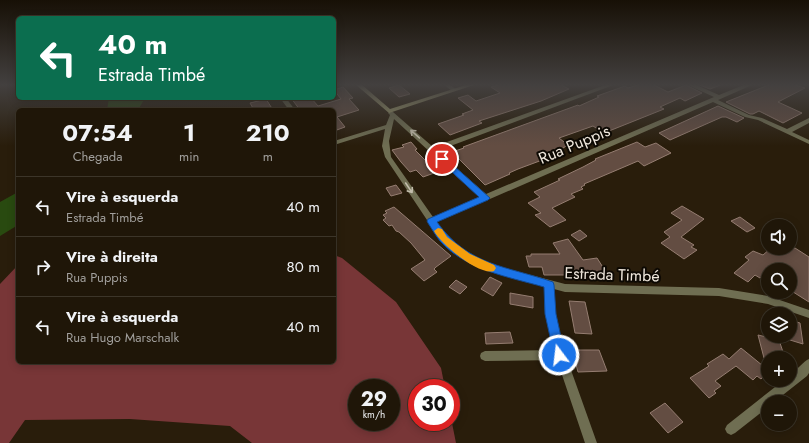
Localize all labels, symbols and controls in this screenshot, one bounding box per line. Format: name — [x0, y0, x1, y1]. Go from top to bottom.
text: 40 m — [98, 24, 167, 65]
icon: left — [32, 32, 84, 84]
text: Estrada Timbé — [98, 62, 205, 88]
text: 07:54 — [62, 115, 133, 150]
text: 1 — [183, 115, 195, 150]
text: 210 — [246, 115, 290, 150]
street label: Rua Puppis — [535, 119, 613, 170]
one-way arrow — [409, 130, 420, 139]
pin — [425, 142, 459, 176]
text: Chegada — [73, 147, 122, 166]
text: min — [179, 147, 199, 166]
text: m — [263, 147, 273, 166]
icon: arrive — [431, 148, 453, 170]
one-way arrow — [405, 182, 413, 193]
text: Vire à esquerda — [66, 186, 178, 208]
icon: left — [32, 196, 54, 218]
text: 40 m — [286, 196, 320, 218]
text: Estrada Timbé — [66, 208, 143, 227]
map controls — [761, 219, 797, 431]
button: sound — [761, 219, 797, 255]
text: Vire à direita — [66, 246, 158, 268]
icon: right — [32, 256, 54, 278]
text: 80 m — [287, 256, 320, 278]
street label: Estrada Timbé — [564, 261, 660, 288]
button: search — [761, 263, 797, 299]
text: Rua Puppis — [66, 268, 127, 287]
text: Vire à esquerda — [66, 306, 178, 328]
button: layers — [761, 307, 797, 343]
icon: left — [32, 316, 54, 338]
text: 40 m — [286, 316, 320, 338]
text: Rua Hugo Marschalk — [66, 328, 179, 347]
position arrow — [538, 334, 580, 376]
button: + — [761, 351, 797, 387]
speed limit sign: 30 — [408, 379, 460, 431]
text: 29 — [361, 385, 387, 414]
button: − — [761, 395, 797, 431]
text: km/h — [363, 407, 385, 422]

